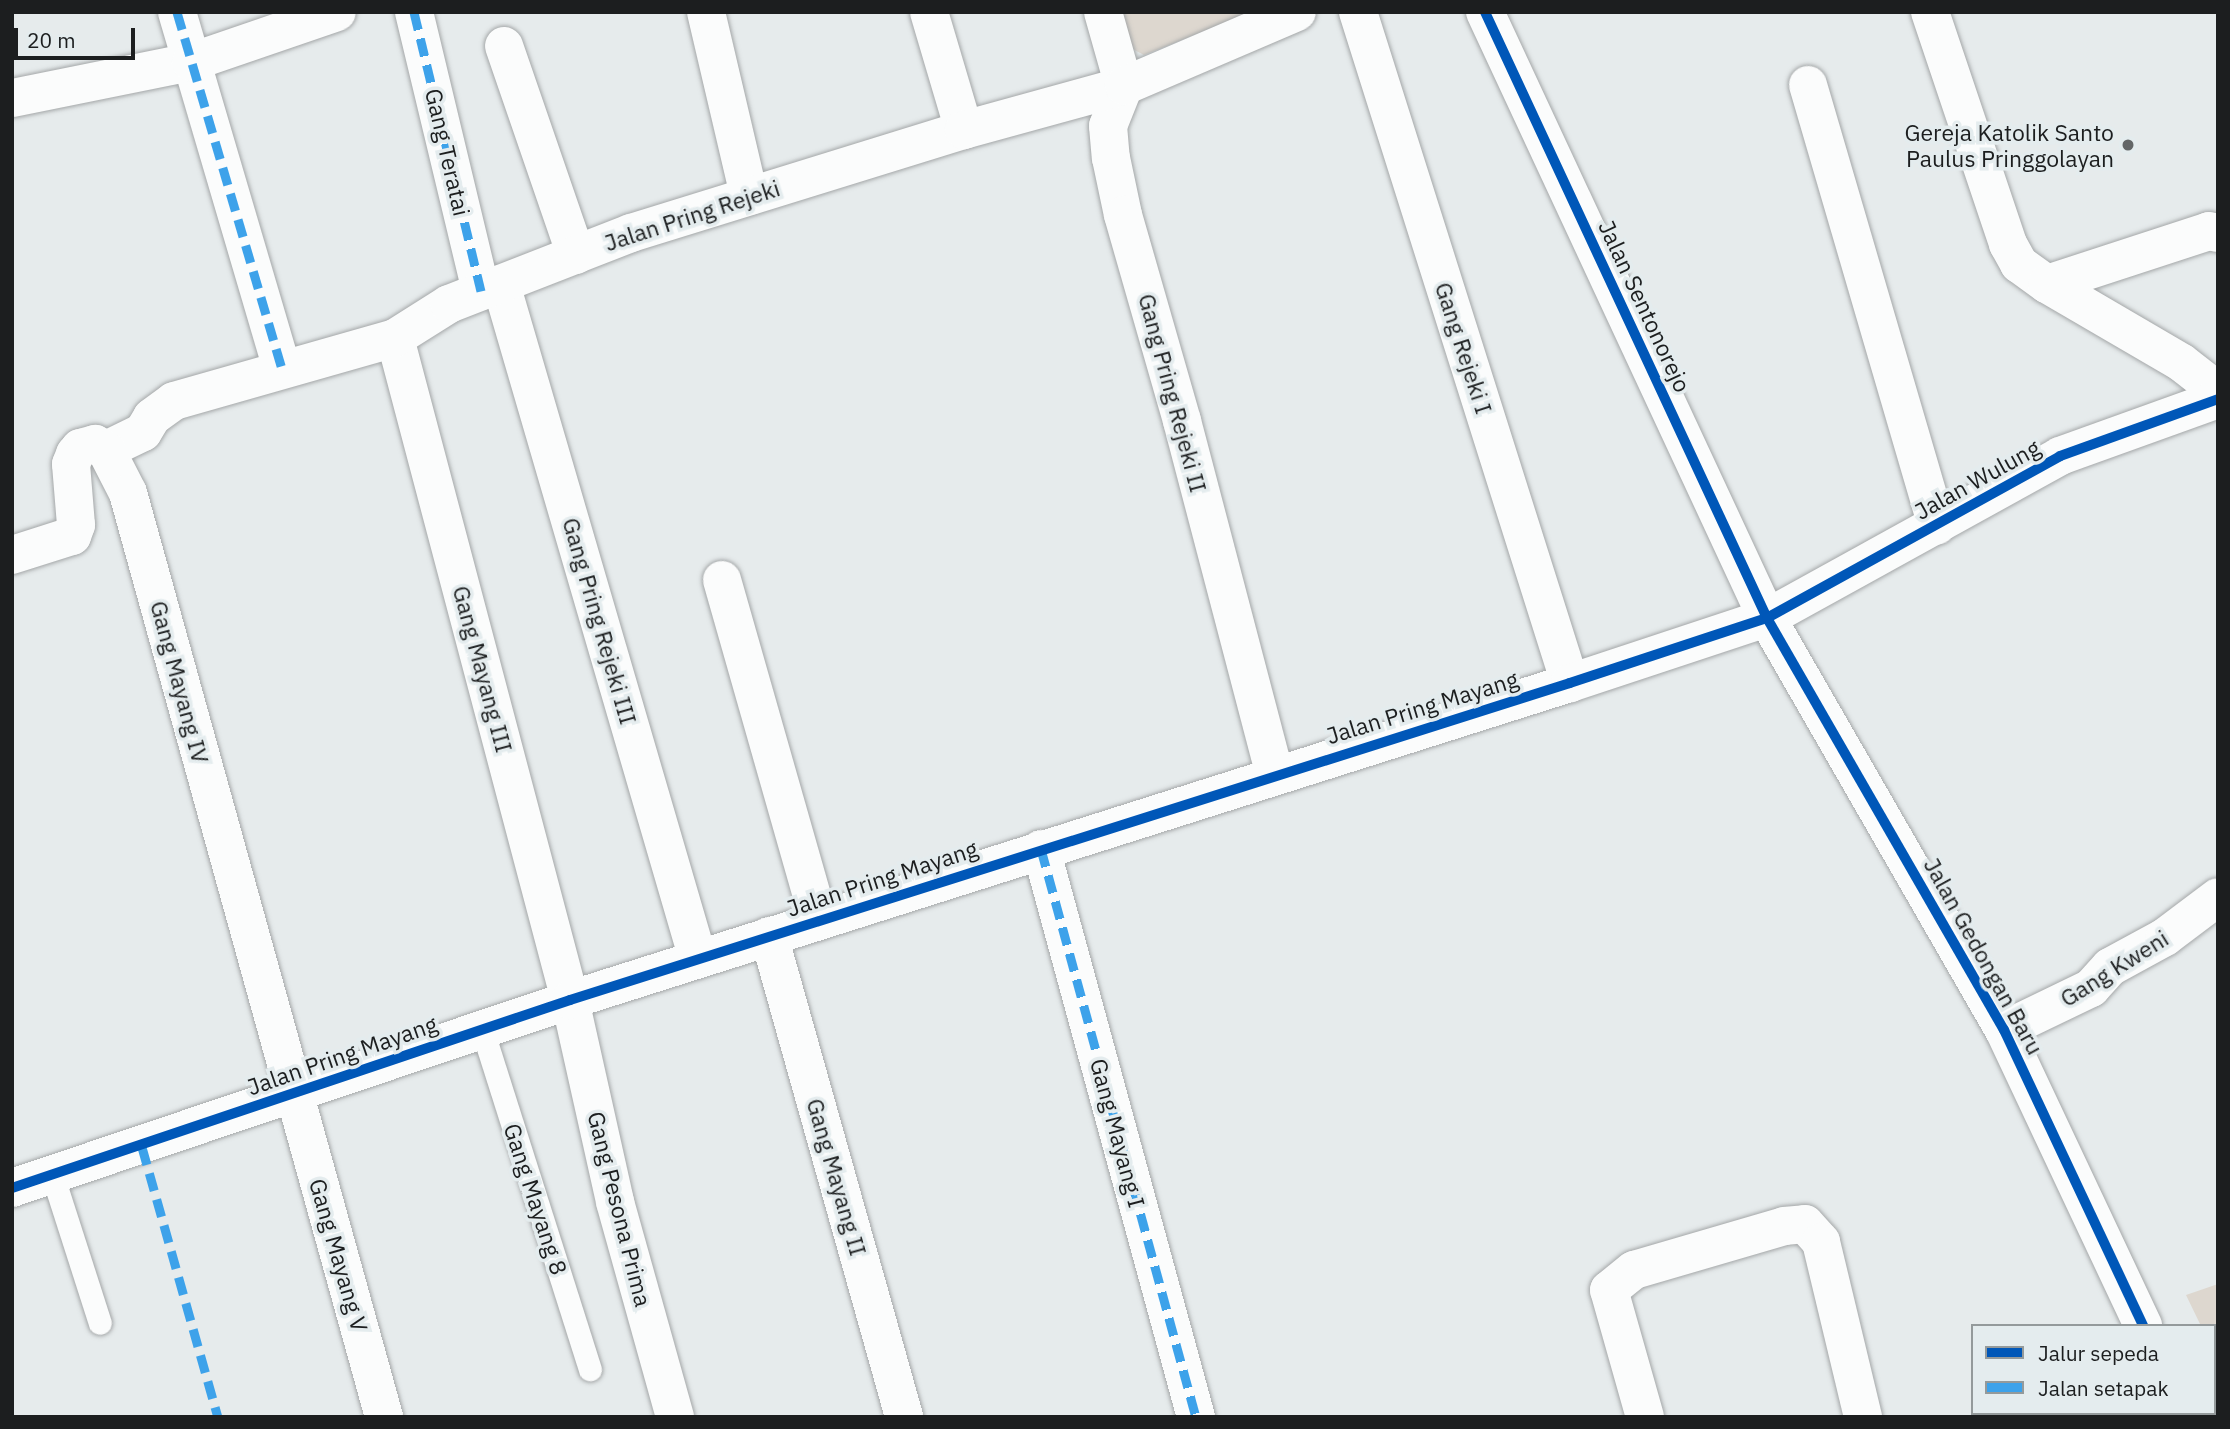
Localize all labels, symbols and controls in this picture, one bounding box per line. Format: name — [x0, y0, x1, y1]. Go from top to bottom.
scale bar — [18, 14, 138, 58]
text: 20 m — [27, 26, 76, 54]
street label: Gang Teratai — [420, 86, 476, 218]
place label: Gereja Katolik Santo Paulus Pringgolayan — [1904, 118, 2114, 172]
marker: Gereja Katolik Santo Paulus Pringgolayan — [2120, 137, 2136, 153]
street label: Jalan Pring Rejeki — [601, 174, 783, 256]
street label: Jalan Sentonorejo — [1593, 216, 1697, 396]
street label: Gang Rejeki I — [1430, 279, 1498, 417]
street label: Gang Pring Rejeki II — [1133, 291, 1213, 495]
street label: Jalan Wulung — [1910, 433, 2044, 525]
street label: Gang Pring Rejeki III — [557, 514, 643, 728]
street label: Gang Mayang III — [447, 583, 519, 755]
street label: Gang Mayang IV — [145, 598, 215, 766]
street label: Jalan Pring Mayang — [1323, 665, 1521, 749]
street label: Jalan Pring Mayang — [783, 834, 981, 922]
street label: Jalan Gedongan Baru — [1918, 853, 2050, 1059]
street label: Gang Kweni — [2055, 924, 2173, 1012]
street label: Jalan Pring Mayang — [243, 1010, 441, 1100]
street label: Gang Mayang I — [1085, 1056, 1151, 1210]
street label: Gang Mayang II — [801, 1095, 873, 1259]
street label: Gang Pesona Prima — [582, 1109, 658, 1309]
street label: Gang Mayang 8 — [499, 1120, 573, 1278]
street label: Gang Mayang V — [304, 1175, 374, 1335]
legend — [1971, 1324, 2216, 1415]
text: Jalur sepeda — [2038, 1339, 2159, 1367]
text: Jalan setapak — [2038, 1374, 2169, 1402]

